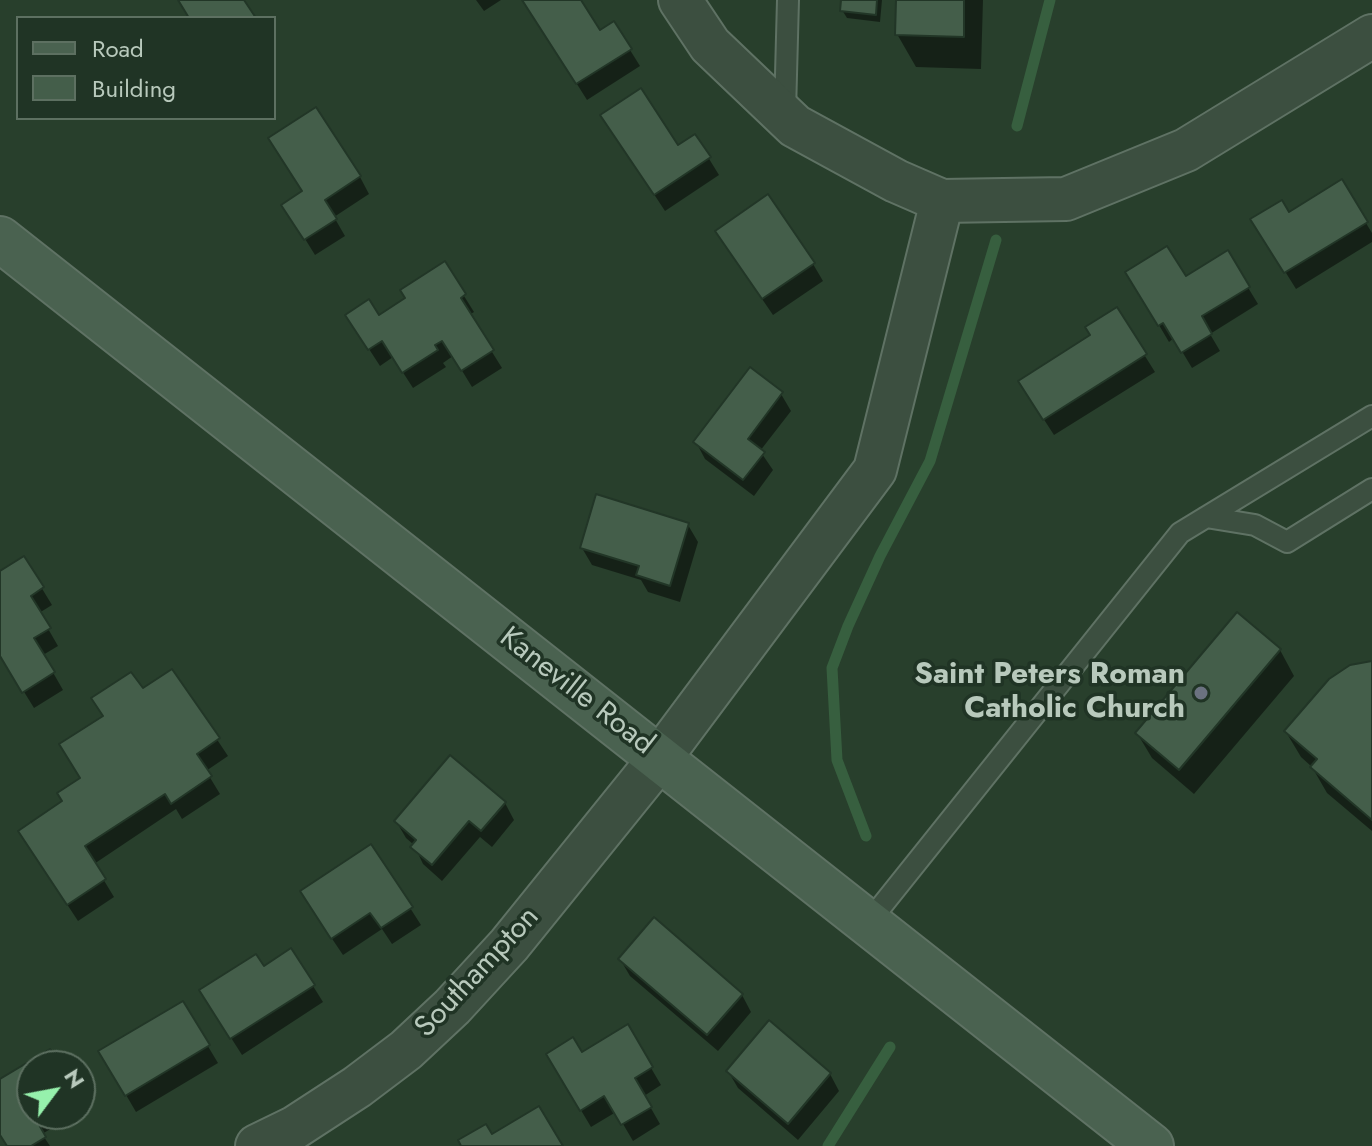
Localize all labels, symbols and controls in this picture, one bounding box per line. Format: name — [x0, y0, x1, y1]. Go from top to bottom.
legend — [16, 16, 276, 120]
text: Road — [92, 31, 144, 66]
text: Building — [92, 71, 176, 106]
street label: Kaneville Road — [492, 621, 660, 763]
place label: Saint Peters Roman Catholic Church — [914, 658, 1185, 728]
marker: Saint Peters Roman Catholic Church — [1192, 684, 1210, 702]
street label: Southampton — [408, 900, 548, 1046]
north arrow — [16, 1050, 96, 1130]
text: N — [56, 1062, 93, 1094]

